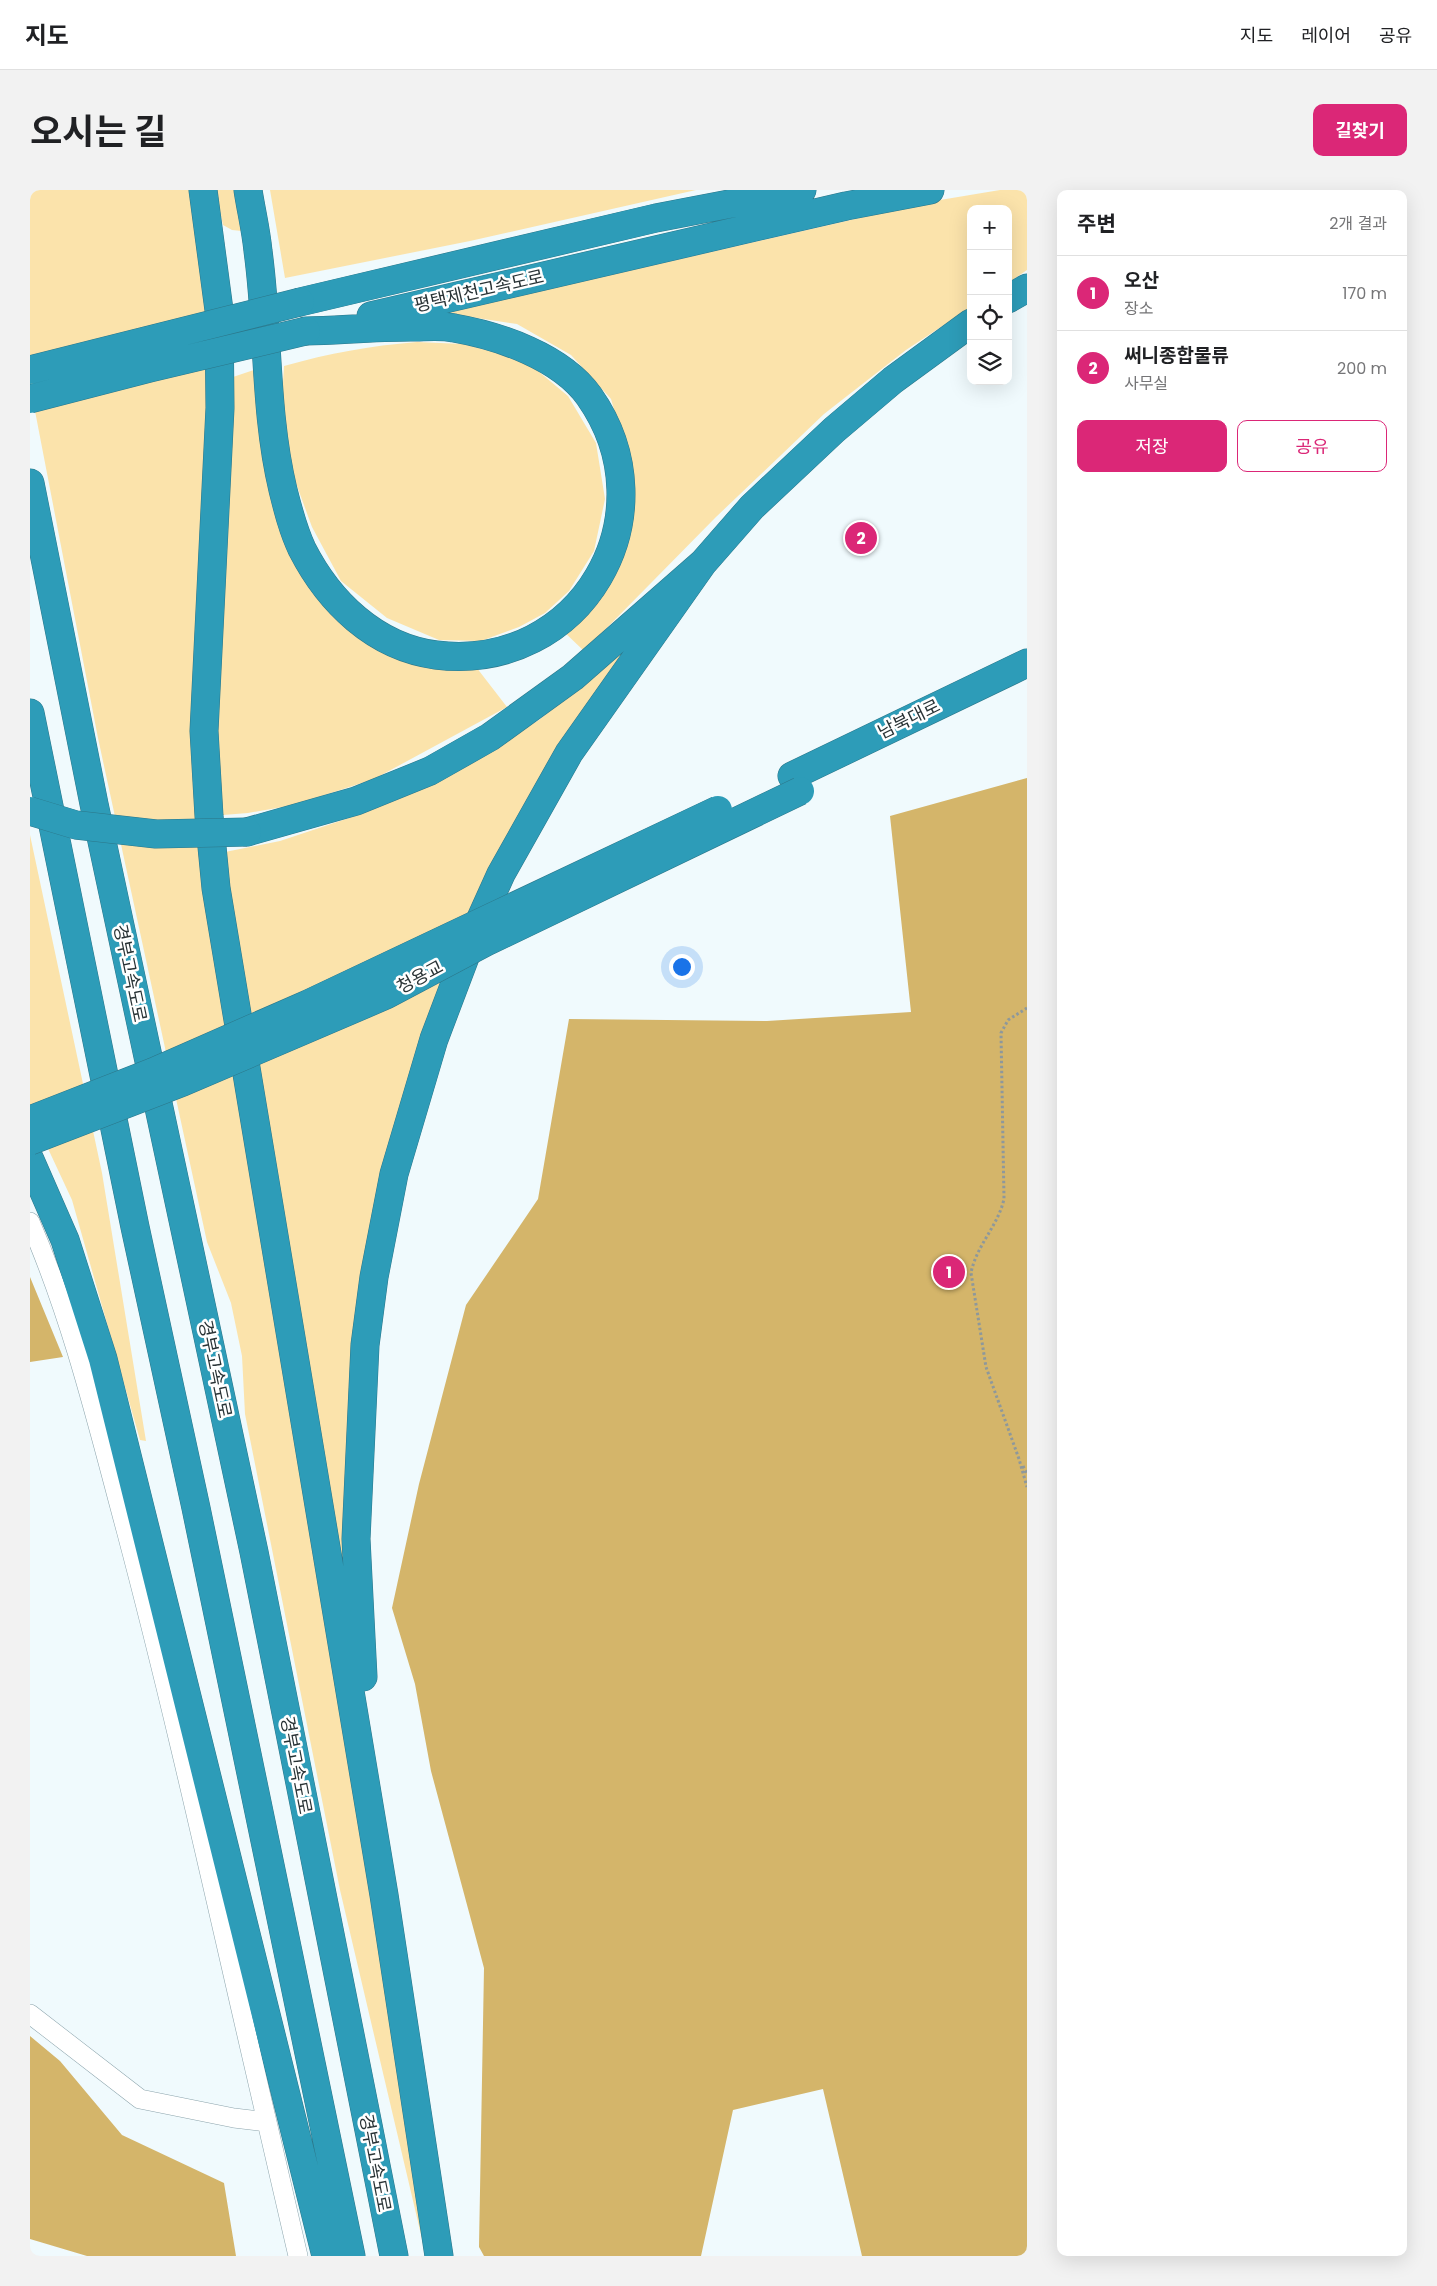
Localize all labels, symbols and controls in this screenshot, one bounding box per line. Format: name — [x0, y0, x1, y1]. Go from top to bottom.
text: 지도 — [25, 19, 69, 52]
text: 지도 — [1240, 23, 1273, 48]
text: 레이어 — [1301, 23, 1351, 48]
text: 공유 — [1379, 23, 1412, 48]
button: 길찾기 — [1313, 104, 1407, 156]
text: 오시는 길 — [30, 107, 166, 156]
map controls — [967, 205, 1012, 385]
button: + — [967, 205, 1012, 250]
text: 주변 — [1077, 209, 1116, 238]
text: 2개 결과 — [1329, 212, 1387, 235]
button: − — [967, 250, 1012, 295]
street label: 평택제천고속도로 — [412, 263, 546, 318]
text: 오산 — [1124, 267, 1159, 294]
text: 1 — [1090, 282, 1096, 305]
text: 170 m — [1342, 282, 1387, 305]
button: locate — [967, 295, 1012, 340]
text: 장소 — [1124, 297, 1153, 320]
button: layers — [967, 340, 1012, 385]
text: 써니종합물류 — [1124, 342, 1229, 369]
text: 2 — [1088, 357, 1098, 380]
text: 200 m — [1337, 357, 1387, 380]
text: 사무실 — [1124, 372, 1168, 395]
button: 저장 — [1077, 420, 1227, 472]
button: 공유 — [1237, 420, 1387, 472]
pin: 2 — [845, 519, 877, 557]
street label: 남북대로 — [874, 693, 944, 744]
street label: 경부고속도로 — [108, 922, 153, 1024]
street label: 청용교 — [392, 954, 448, 999]
your location — [669, 954, 695, 980]
pin: 1 — [933, 1253, 965, 1291]
street label: 경부고속도로 — [193, 1318, 238, 1420]
street label: 경부고속도로 — [275, 1714, 318, 1816]
street label: 경부고속도로 — [354, 2112, 397, 2214]

